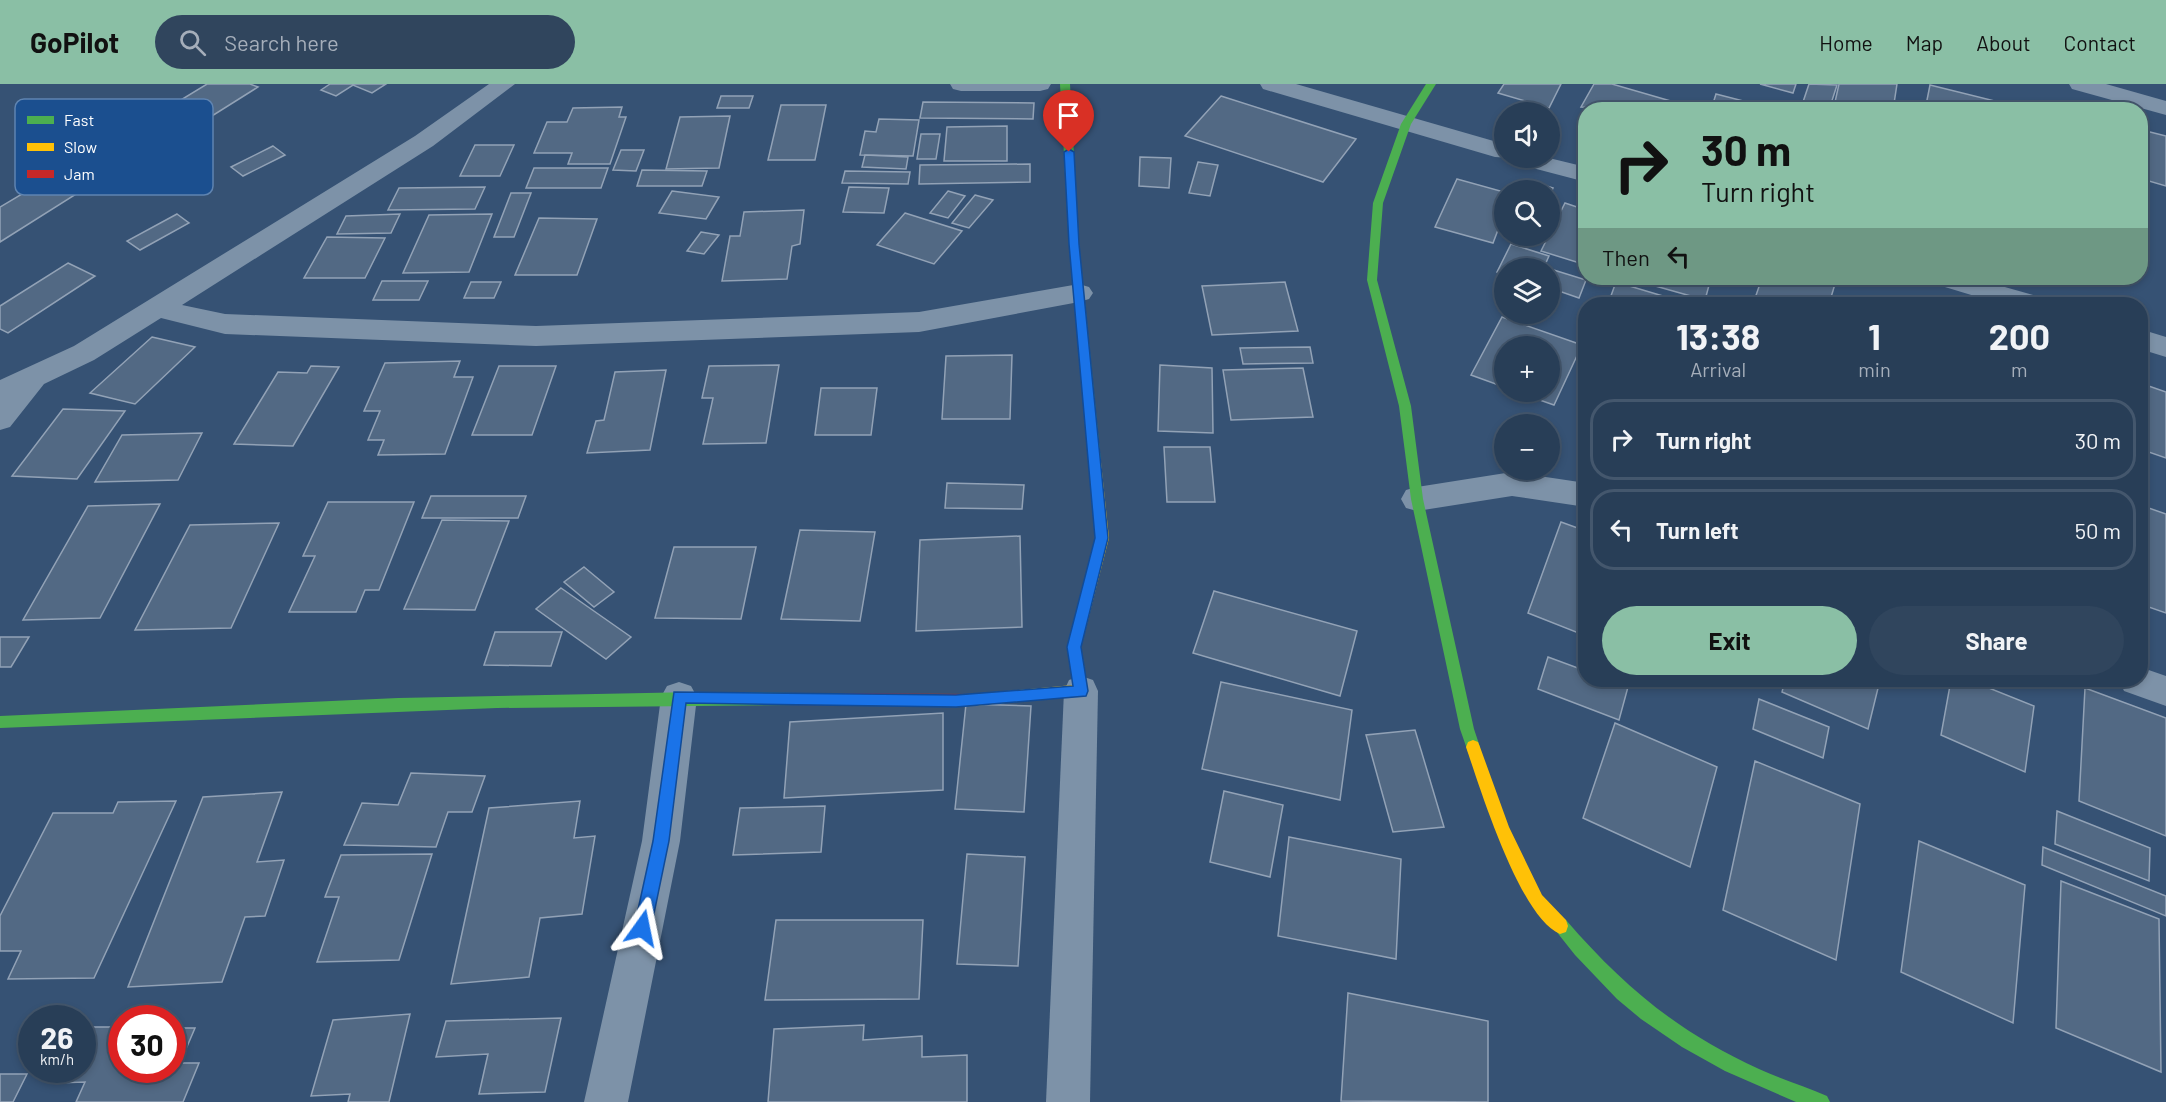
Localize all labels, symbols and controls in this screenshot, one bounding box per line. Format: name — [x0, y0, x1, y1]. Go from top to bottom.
search box — [155, 15, 575, 69]
text: GoPilot — [30, 25, 119, 59]
icon: search — [176, 26, 209, 59]
text: Search here — [224, 29, 339, 55]
text: Home — [1819, 30, 1873, 55]
text: Map — [1906, 30, 1943, 55]
text: About — [1976, 30, 2031, 55]
text: Contact — [2064, 30, 2136, 55]
pin — [1043, 90, 1094, 152]
legend — [15, 99, 213, 195]
icon: arrive — [1052, 99, 1085, 132]
map controls — [1494, 102, 1560, 480]
button: sound — [1494, 102, 1560, 168]
text: Fast — [64, 110, 94, 129]
text: 30 m — [1701, 124, 1791, 174]
icon: right — [1602, 126, 1680, 204]
text: Slow — [64, 137, 97, 156]
text: Jam — [64, 164, 95, 183]
text: Turn right — [1701, 175, 1815, 207]
button: search — [1494, 180, 1560, 246]
icon: left — [1662, 240, 1695, 273]
text: Then — [1602, 244, 1650, 270]
button: layers — [1494, 258, 1560, 324]
text: 13:38 — [1676, 314, 1760, 357]
text: 1 — [1868, 314, 1881, 357]
text: 200 — [1989, 314, 2050, 357]
button: + — [1494, 336, 1560, 402]
text: Arrival — [1690, 357, 1746, 381]
text: min — [1858, 357, 1891, 381]
text: m — [2011, 357, 2028, 381]
button: − — [1494, 414, 1560, 480]
icon: right — [1605, 423, 1638, 456]
text: Turn right — [1656, 427, 1751, 453]
text: 30 m — [2075, 427, 2121, 453]
icon: left — [1605, 513, 1638, 546]
text: Turn left — [1656, 517, 1739, 543]
text: 50 m — [2075, 517, 2121, 543]
button: Exit — [1602, 606, 1857, 675]
button: Share — [1869, 606, 2124, 675]
position arrow — [610, 896, 674, 960]
speed limit sign: 30 — [108, 1005, 186, 1083]
text: 26 — [41, 1019, 73, 1055]
text: km/h — [40, 1050, 74, 1068]

